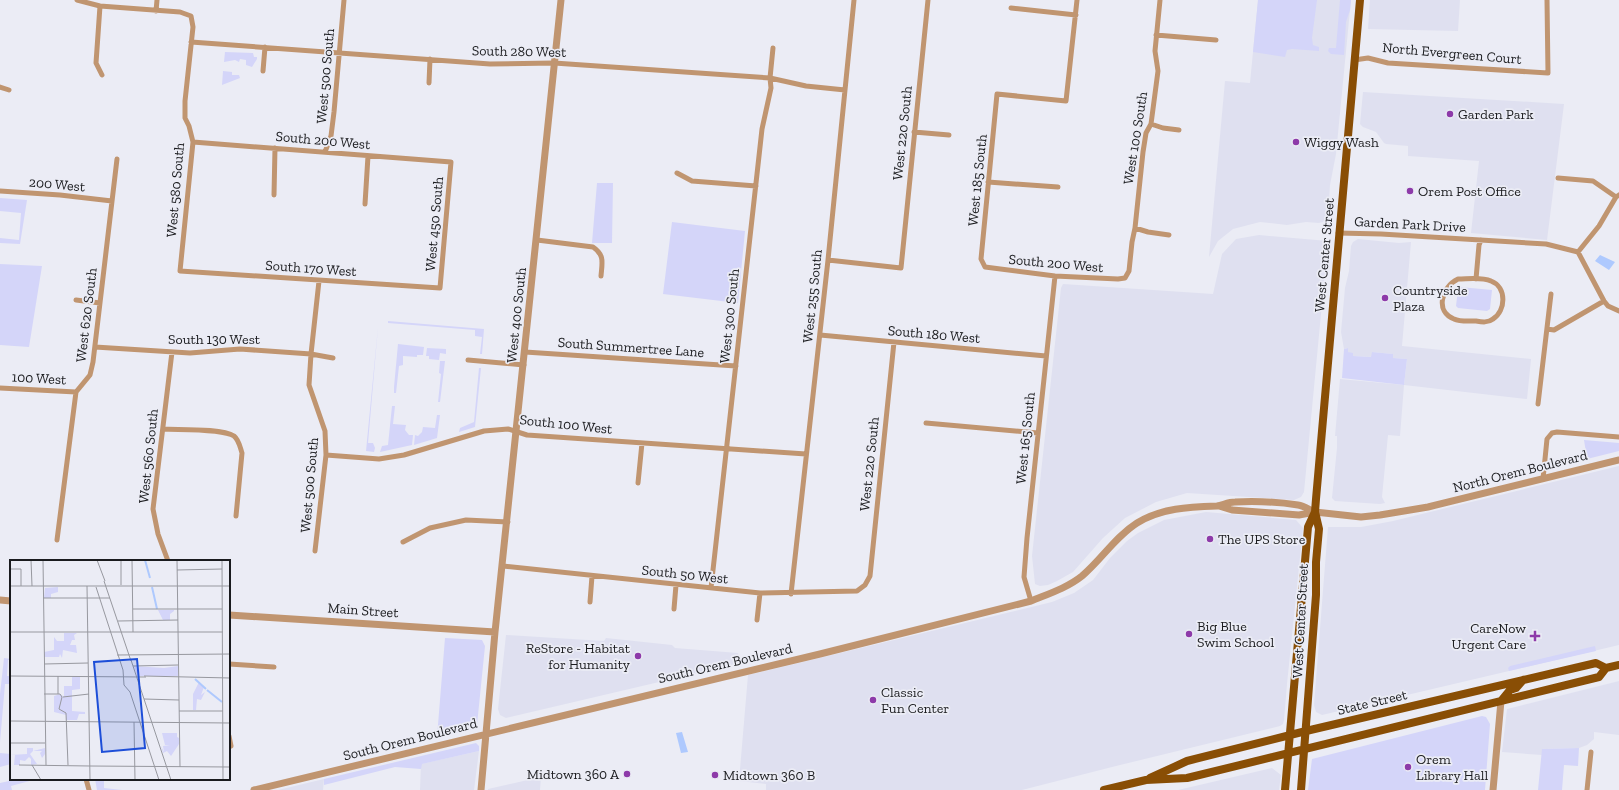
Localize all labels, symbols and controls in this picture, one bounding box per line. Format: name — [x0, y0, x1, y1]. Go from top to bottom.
street label: West 500 South — [313, 28, 338, 124]
street label: North Evergreen Court — [1382, 39, 1523, 68]
street label: South 280 West — [472, 42, 567, 61]
street label: West 220 South — [889, 85, 916, 181]
street label: West 100 South — [1120, 90, 1151, 186]
place label: Garden Park — [1458, 106, 1534, 123]
marker: Garden Park — [1445, 109, 1455, 119]
street label: South 200 West — [275, 128, 372, 153]
street label: West 185 South — [964, 133, 991, 227]
place label: Wiggy Wash — [1304, 134, 1379, 151]
marker: Wiggy Wash — [1291, 137, 1301, 147]
street label: West 580 South — [163, 142, 188, 238]
street label: 200 West — [28, 174, 87, 195]
street label: West 450 South — [422, 176, 447, 272]
place label: Orem Post Office — [1418, 183, 1521, 200]
marker: Orem Post Office — [1405, 186, 1415, 196]
street label: West Center Street — [1311, 196, 1338, 313]
street label: Garden Park Drive — [1354, 213, 1467, 236]
street label: West 255 South — [799, 248, 826, 344]
street label: South 200 West — [1008, 251, 1105, 276]
street label: South 170 West — [265, 257, 358, 280]
street label: West 400 South — [503, 266, 530, 364]
street label: West 620 South — [72, 267, 101, 363]
street label: West 300 South — [716, 268, 743, 364]
place label: Countryside Plaza — [1393, 282, 1468, 315]
marker: Countryside Plaza — [1380, 293, 1390, 303]
street label: South 180 West — [887, 322, 982, 347]
street label: South 130 West — [168, 331, 261, 348]
street label: South Summertree Lane — [557, 334, 705, 361]
street label: 100 West — [11, 369, 67, 388]
street label: West 165 South — [1012, 391, 1039, 485]
street label: West 560 South — [135, 408, 162, 504]
street label: South 100 West — [519, 411, 614, 438]
street label: West 220 South — [856, 416, 883, 512]
street label: West 500 South — [297, 437, 322, 533]
street label: North Orem Boulevard — [1451, 446, 1589, 496]
place label: The UPS Store — [1218, 531, 1306, 548]
marker: The UPS Store — [1205, 534, 1215, 544]
inset map — [10, 560, 230, 780]
street label: South 50 West — [641, 562, 730, 588]
street label: West Center Street — [1289, 563, 1312, 679]
street label: Main Street — [327, 600, 400, 622]
place label: Big Blue Swim School — [1197, 618, 1274, 651]
place label: CareNow Urgent Care — [1451, 620, 1526, 653]
marker: Big Blue Swim School — [1184, 629, 1194, 639]
marker: CareNow Urgent Care — [1529, 630, 1541, 642]
place label: ReStore - Habitat for Humanity — [526, 640, 631, 673]
street label: South Orem Boulevard — [656, 640, 794, 687]
marker: ReStore - Habitat for Humanity — [633, 651, 643, 661]
place label: Classic Fun Center — [881, 684, 949, 717]
street label: State Street — [1335, 686, 1410, 719]
marker: Classic Fun Center — [868, 695, 878, 705]
street label: South Orem Boulevard — [341, 715, 479, 764]
place label: Orem Library Hall — [1416, 751, 1488, 784]
marker: Orem Library Hall — [1403, 762, 1413, 772]
place label: Midtown 360 A — [527, 766, 620, 783]
place label: Midtown 360 B — [723, 767, 815, 784]
marker: Midtown 360 A — [622, 769, 632, 779]
marker: Midtown 360 B — [710, 770, 720, 780]

